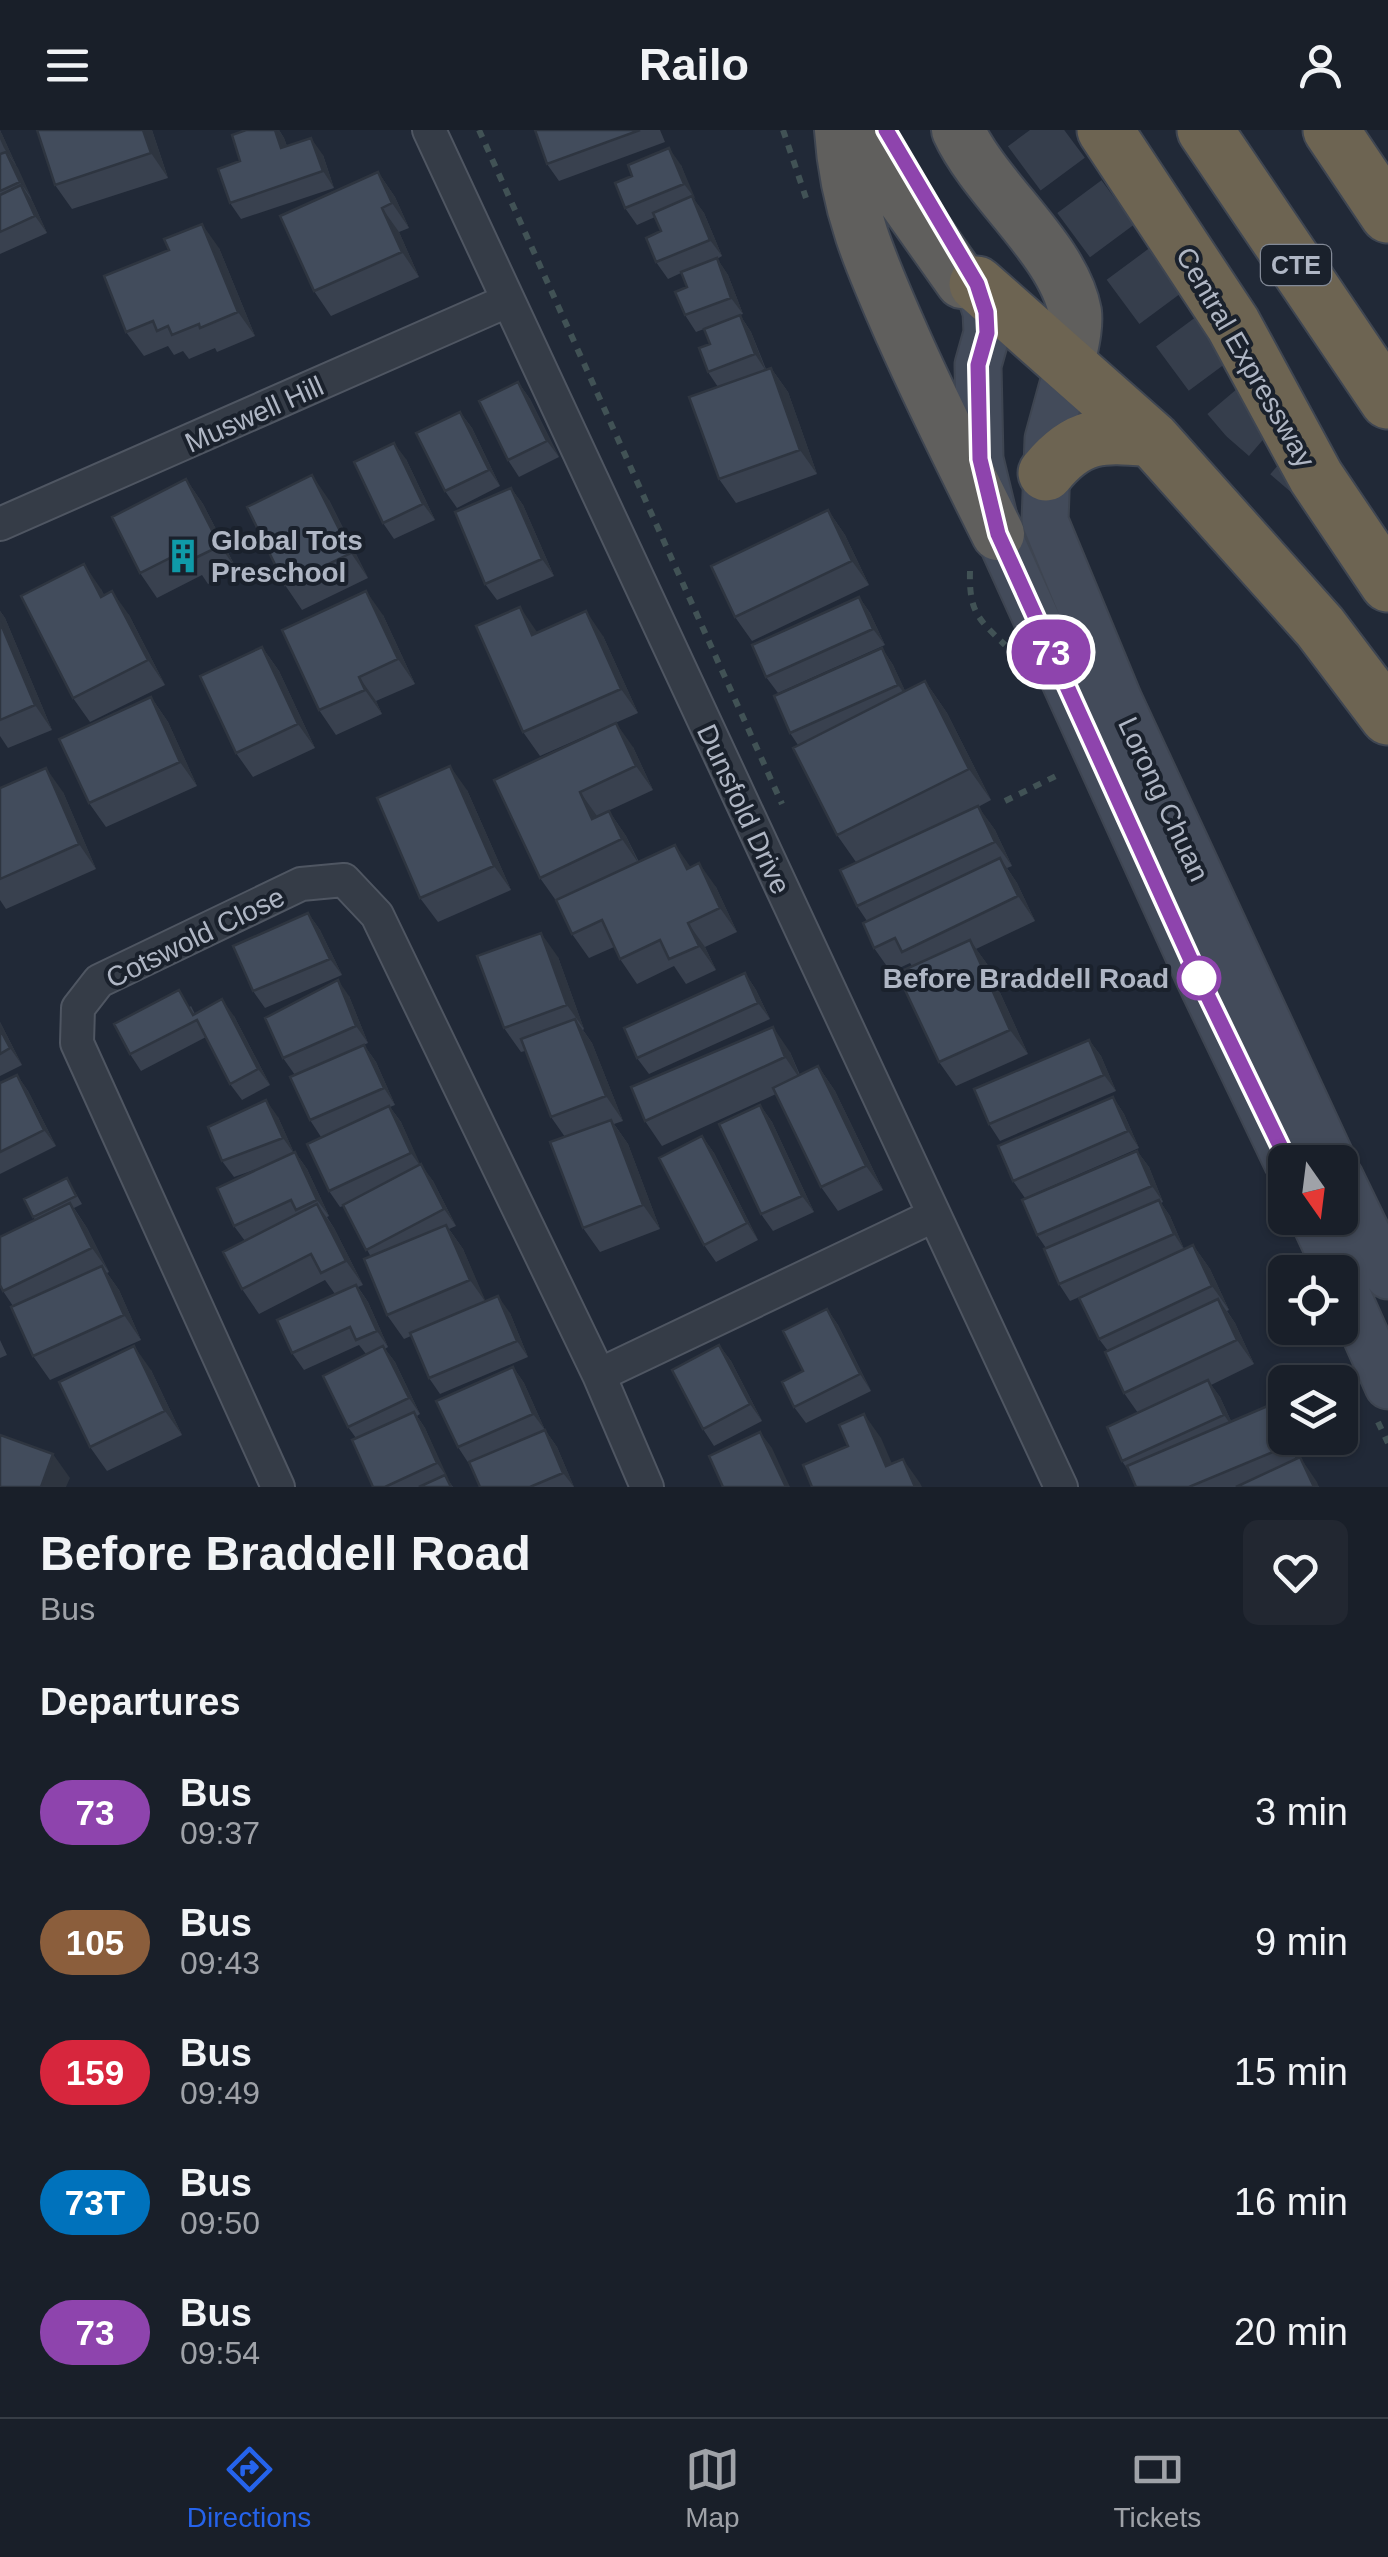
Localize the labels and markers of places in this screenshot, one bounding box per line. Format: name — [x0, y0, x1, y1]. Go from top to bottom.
place label: Global Tots Preschool — [211, 525, 363, 588]
building icon: Global Tots Preschool — [164, 537, 202, 575]
marker: Before Braddell Road — [1178, 957, 1220, 999]
place label: Before Braddell Road — [883, 963, 1169, 994]

